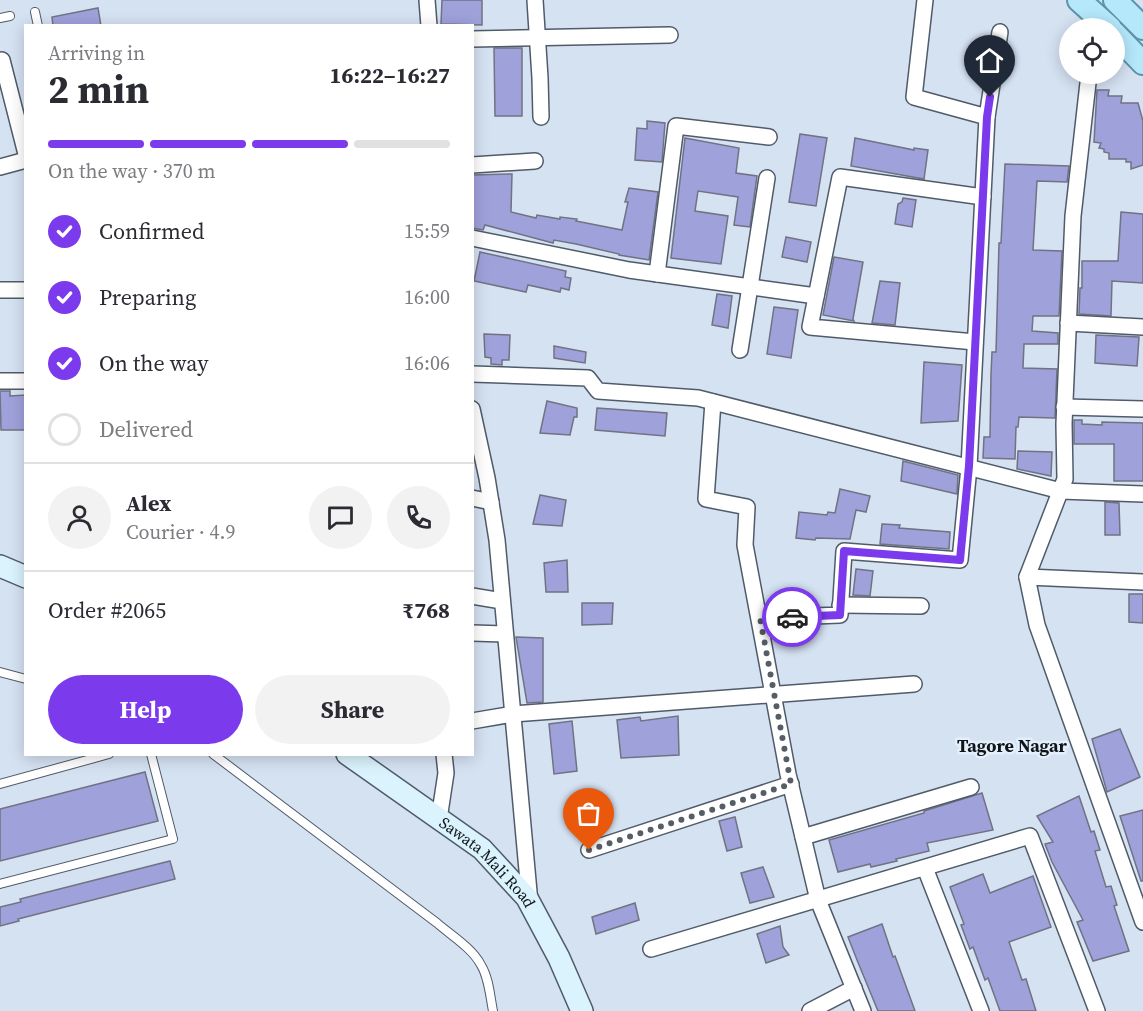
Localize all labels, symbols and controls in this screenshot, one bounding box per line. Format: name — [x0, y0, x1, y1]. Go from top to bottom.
map controls — [1059, 18, 1125, 84]
button: locate — [1059, 18, 1125, 84]
pin — [964, 35, 1015, 97]
text: Arriving in — [48, 39, 145, 67]
icon: home — [973, 44, 1006, 77]
text: 16:22–16:27 — [330, 60, 450, 90]
text: 2 min — [48, 63, 149, 116]
text: On the way · 370 m — [48, 157, 215, 185]
icon: check — [48, 215, 81, 248]
text: Confirmed — [99, 216, 204, 246]
text: 15:59 — [404, 217, 450, 245]
icon: check — [48, 281, 81, 314]
text: Preparing — [99, 282, 196, 312]
text: 16:00 — [404, 283, 450, 311]
icon: check — [48, 347, 81, 380]
text: On the way — [99, 348, 208, 378]
text: 16:06 — [404, 349, 450, 377]
text: Delivered — [99, 414, 193, 444]
button: person — [48, 486, 111, 549]
button: chat — [309, 486, 372, 549]
button: phone — [387, 486, 450, 549]
text: Alex — [126, 488, 171, 518]
text: Courier · 4.9 — [126, 518, 235, 546]
courier — [762, 587, 822, 647]
text: Order #2065 — [48, 595, 166, 625]
text: ₹768 — [402, 595, 450, 625]
icon: car — [776, 601, 809, 634]
button: Help — [48, 675, 243, 744]
button: Share — [255, 675, 450, 744]
district label: Tagore Nagar — [957, 733, 1068, 758]
pin — [563, 788, 614, 850]
icon: bag — [572, 797, 605, 830]
street label: Sawata Mali Road — [435, 811, 541, 911]

